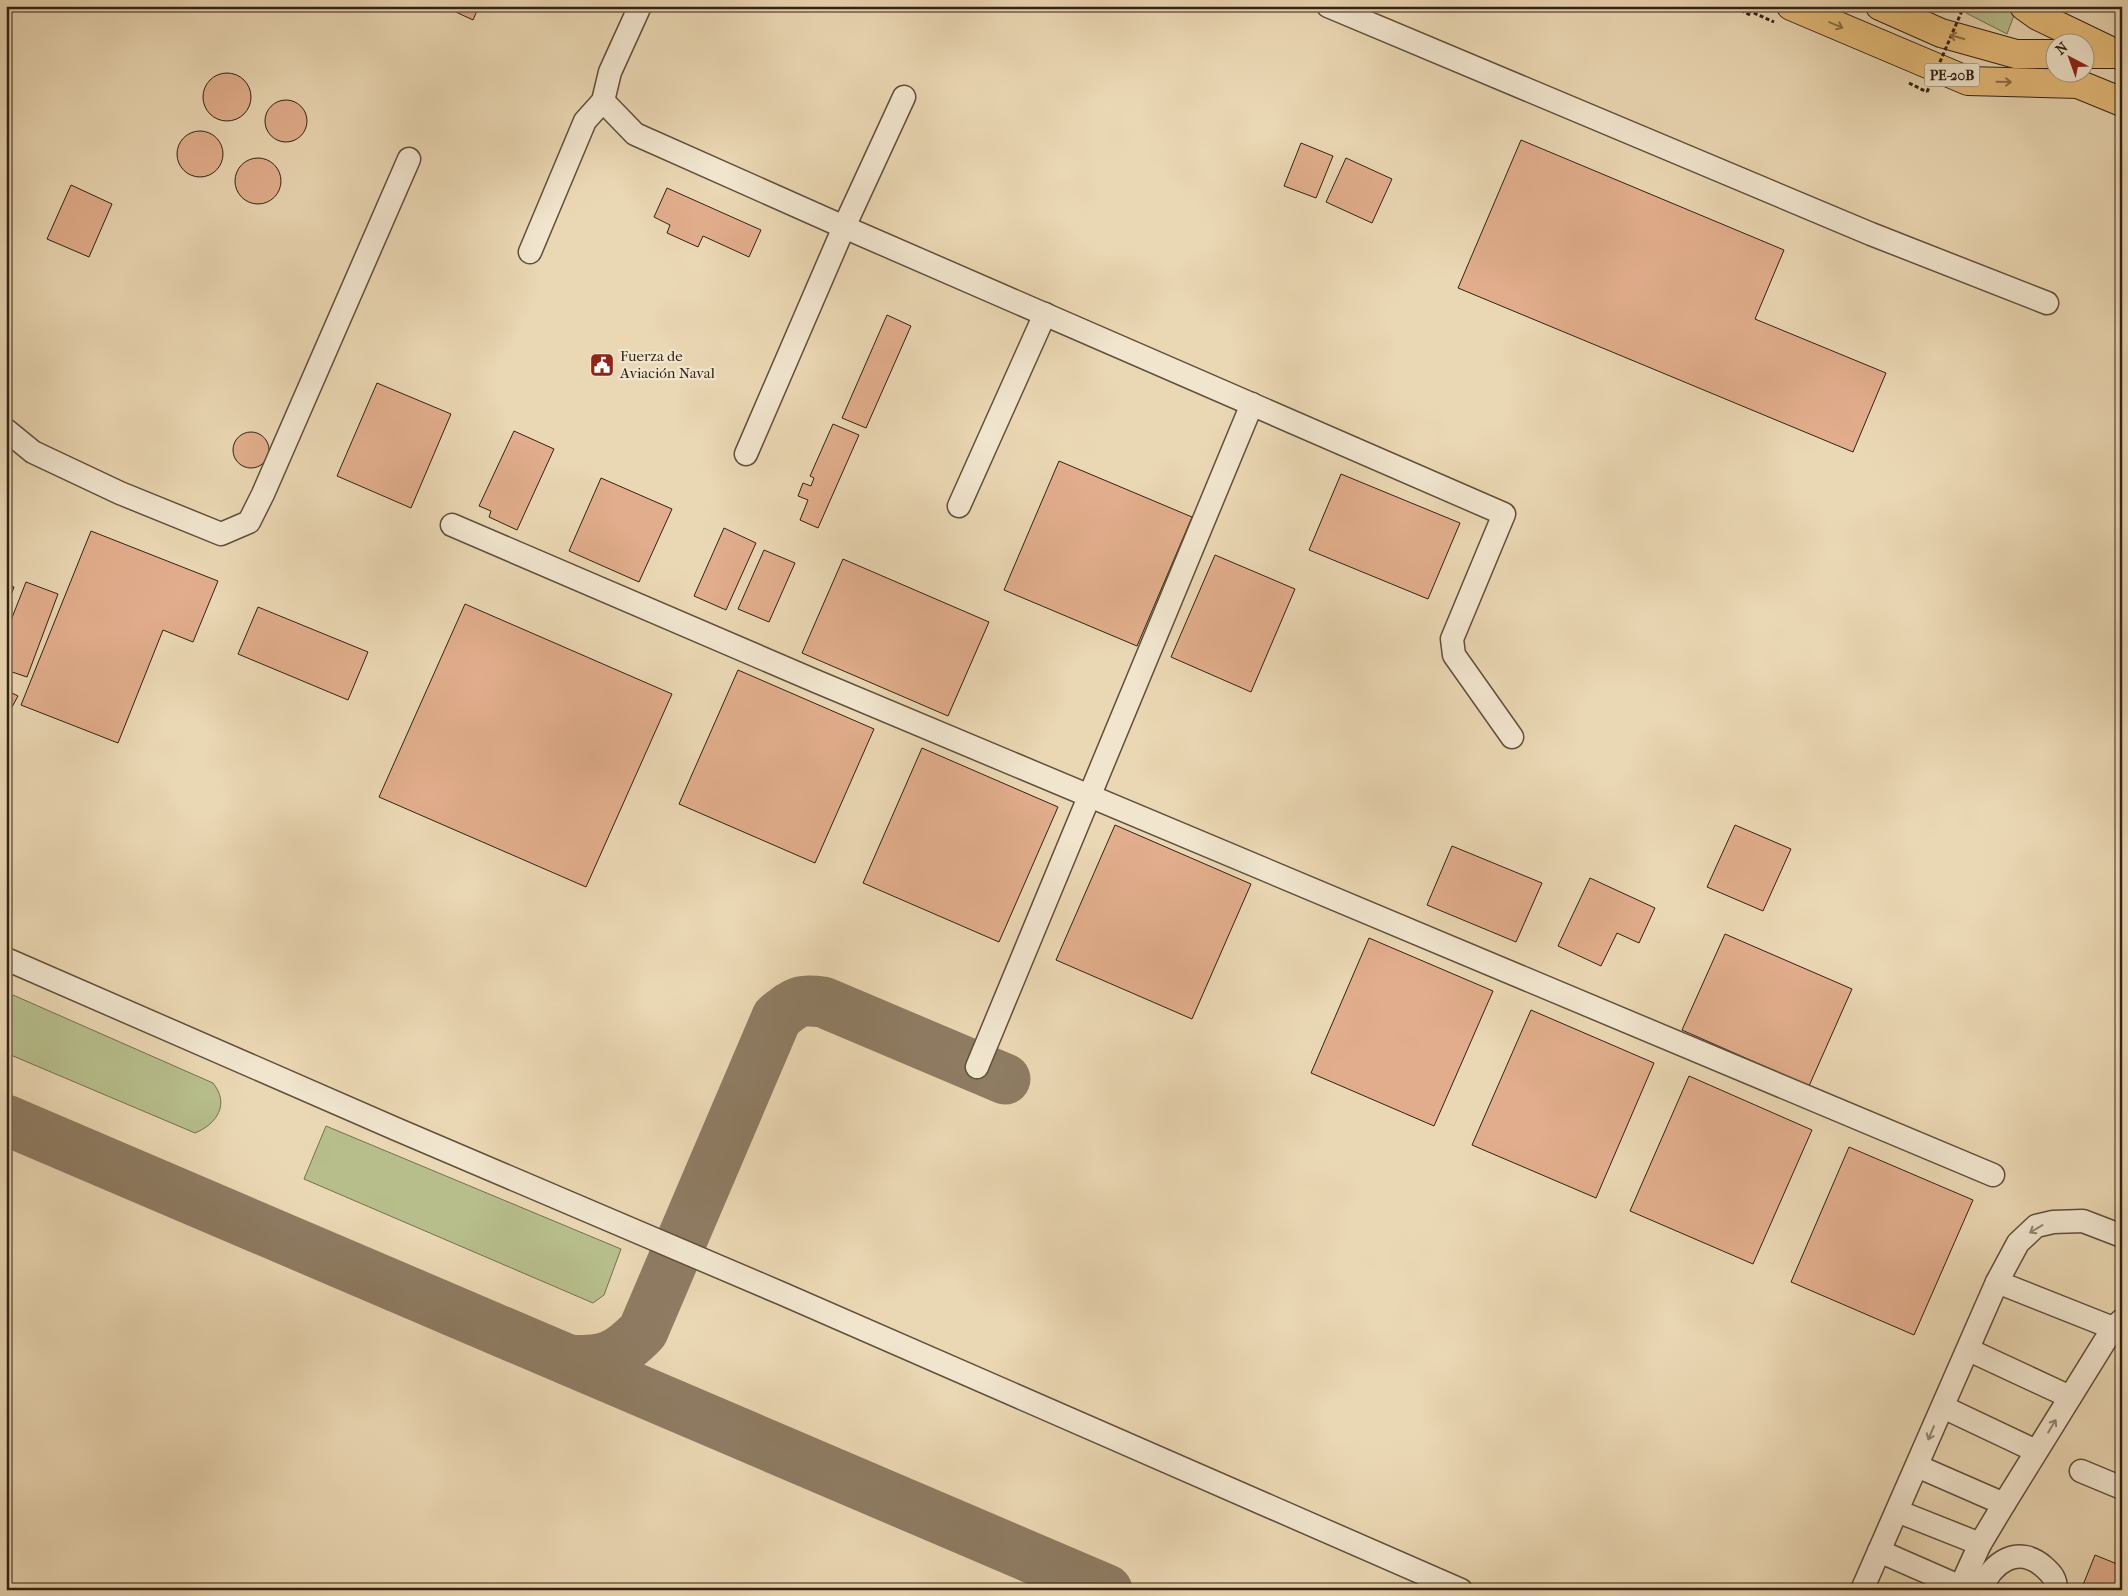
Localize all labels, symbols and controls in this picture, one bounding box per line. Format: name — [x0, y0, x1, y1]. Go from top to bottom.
one-way arrow — [1828, 21, 1843, 31]
one-way arrow — [1949, 32, 1965, 42]
north arrow — [2046, 32, 2096, 82]
text: N — [2052, 38, 2072, 58]
road number: PE-20B — [1924, 64, 1980, 86]
one-way arrow — [1996, 77, 2012, 87]
place label: Fuerza de Aviación Naval — [619, 347, 715, 382]
public building icon: Fuerza de Aviación Naval — [589, 352, 615, 378]
one-way arrow — [2029, 1224, 2044, 1234]
one-way arrow — [2047, 1419, 2057, 1433]
one-way arrow — [1926, 1425, 1936, 1440]

